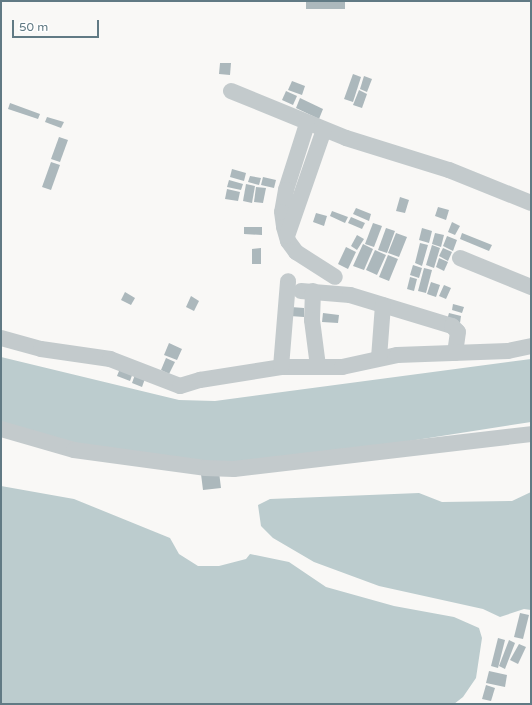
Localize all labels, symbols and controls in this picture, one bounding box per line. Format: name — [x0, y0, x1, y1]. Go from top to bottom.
scale bar — [14, 12, 101, 38]
text: 50 m — [19, 20, 48, 34]

